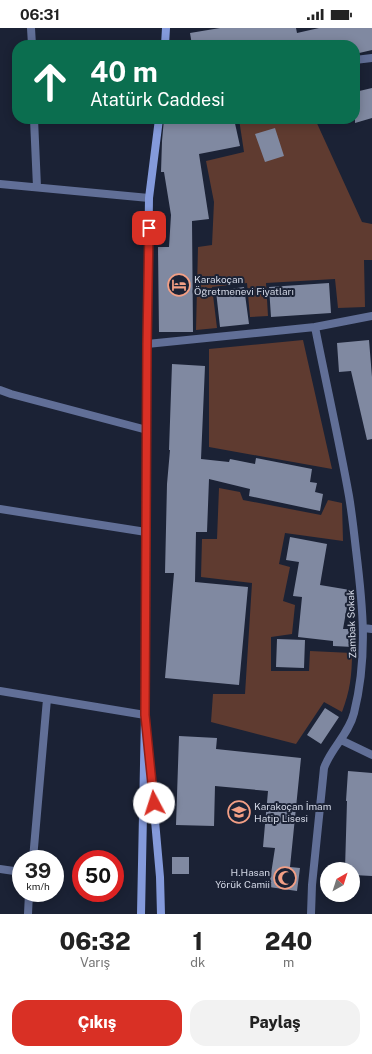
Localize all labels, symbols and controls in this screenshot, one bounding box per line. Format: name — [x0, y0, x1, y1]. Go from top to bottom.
text: 06:31 — [20, 6, 60, 23]
text: 40 m — [90, 55, 158, 88]
icon: ahead — [24, 56, 76, 108]
text: Atatürk Caddesi — [90, 89, 225, 110]
pin — [132, 211, 166, 245]
icon: arrive — [138, 217, 160, 239]
hotel icon: Karakoçan Öğretmenevi Fiyatları — [166, 272, 192, 298]
place label: Karakoçan Öğretmenevi Fiyatları — [194, 273, 294, 297]
street label: Zambak Sokak — [344, 589, 358, 659]
position arrow — [133, 782, 175, 824]
school or university icon: Karakoçan İmam Hatip Lisesi — [226, 799, 252, 825]
place label: Karakoçan İmam Hatip Lisesi — [254, 800, 331, 824]
speed limit sign: 50 — [72, 850, 124, 902]
text: 39 — [25, 859, 51, 883]
north arrow — [320, 862, 360, 902]
map controls — [320, 862, 360, 902]
mosque icon: H.Hasan Yörük Camii — [272, 865, 298, 891]
place label: H.Hasan Yörük Camii — [215, 866, 270, 890]
text: km/h — [26, 880, 50, 892]
text: 06:32 — [60, 927, 131, 955]
text: 1 — [192, 927, 203, 955]
text: 240 — [265, 927, 312, 955]
text: Varış — [80, 955, 110, 970]
text: dk — [190, 955, 205, 970]
text: m — [283, 955, 294, 970]
button: Çıkış — [12, 1000, 182, 1046]
button: Paylaş — [190, 1000, 360, 1046]

